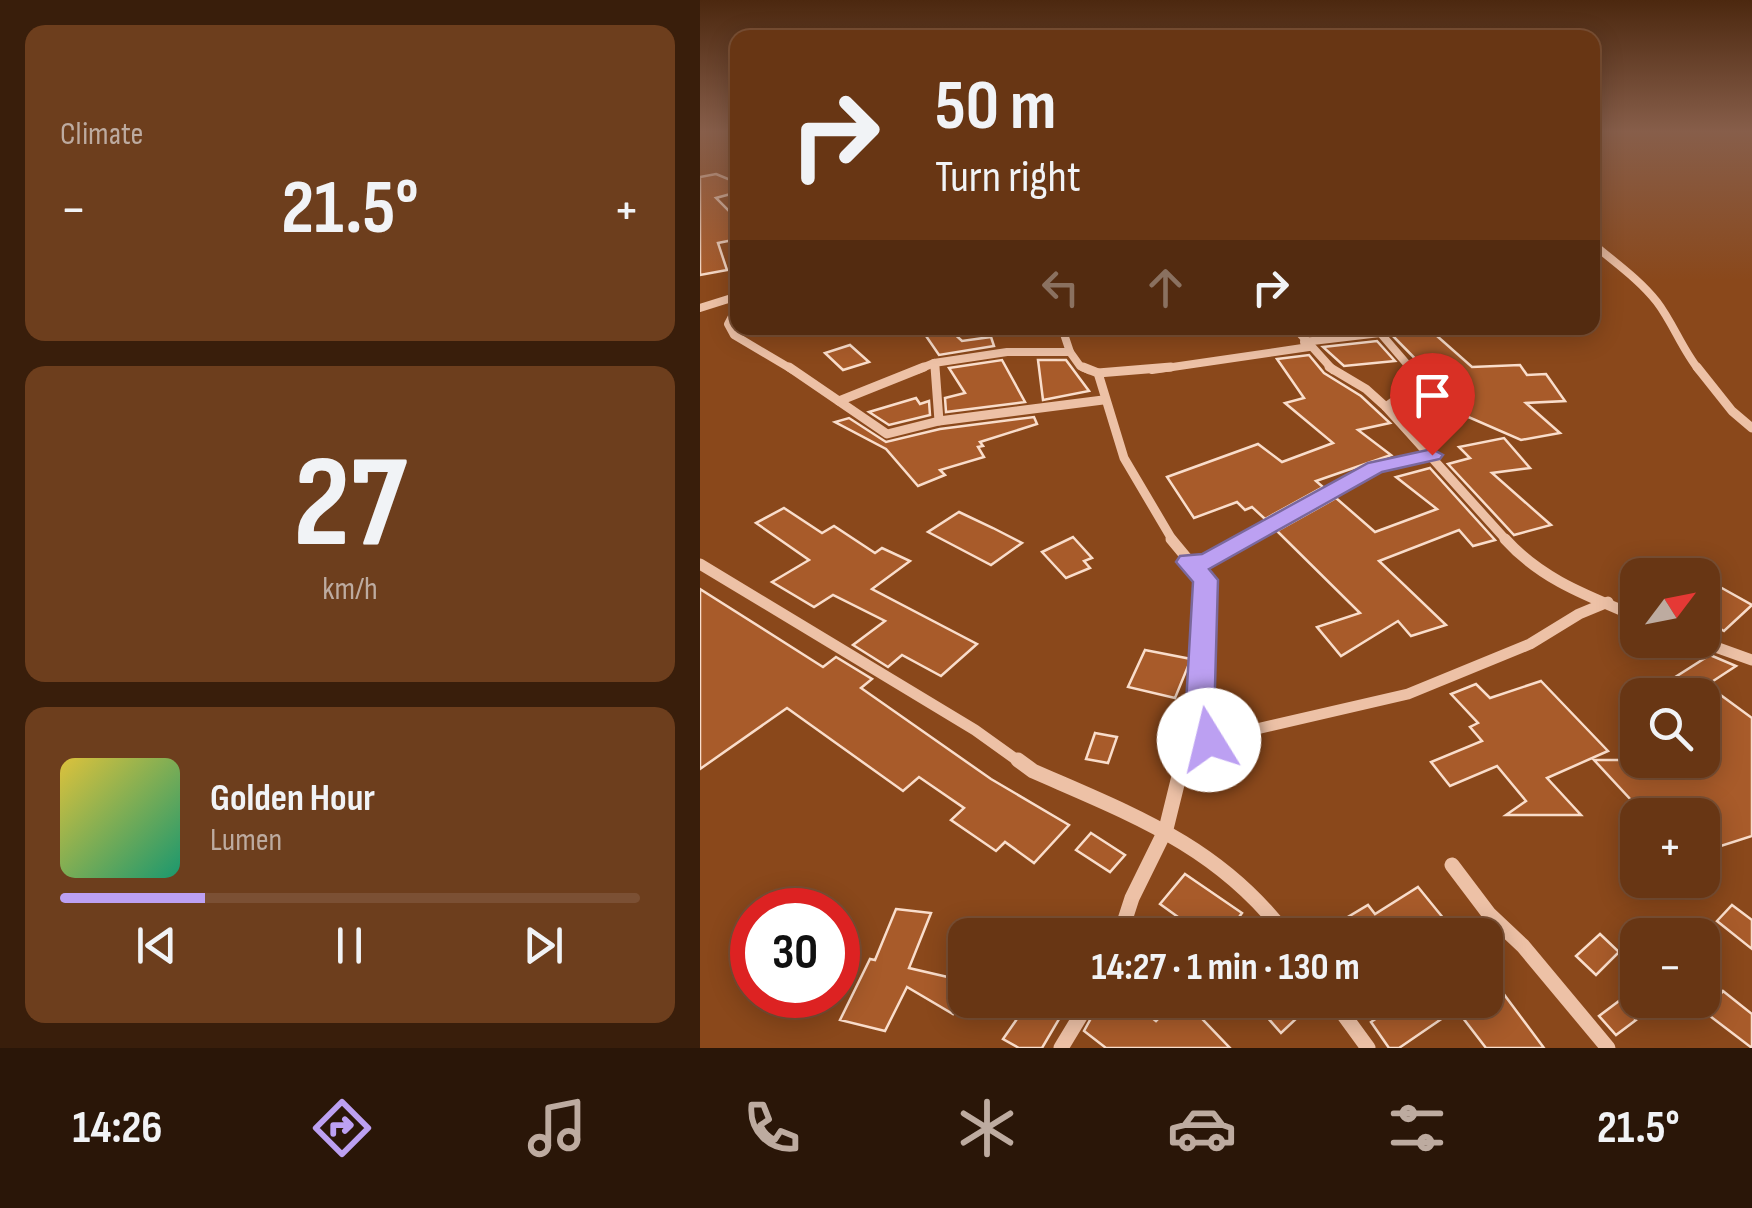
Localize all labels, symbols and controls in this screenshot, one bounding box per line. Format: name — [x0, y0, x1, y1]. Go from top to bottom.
text: 50 m — [935, 65, 1056, 149]
icon: right — [770, 70, 900, 200]
text: Climate — [60, 115, 143, 154]
text: Turn right — [935, 150, 1081, 205]
text: 21.5° — [281, 164, 419, 255]
text: − — [60, 177, 87, 244]
text: + — [613, 177, 640, 244]
icon: left — [1033, 260, 1088, 315]
icon: ahead — [1138, 260, 1193, 315]
icon: right — [1243, 260, 1298, 315]
pin — [1390, 353, 1475, 456]
icon: arrive — [1405, 368, 1460, 423]
text: 27 — [293, 427, 407, 583]
north arrow — [1620, 558, 1720, 658]
map controls — [1620, 558, 1720, 1018]
text: km/h — [322, 570, 378, 609]
button: search — [1620, 678, 1720, 778]
position arrow — [1157, 688, 1261, 792]
text: Golden Hour — [210, 776, 375, 821]
button: + — [1620, 798, 1720, 898]
text: Lumen — [210, 821, 282, 860]
speed limit sign: 30 — [730, 888, 860, 1018]
icon: previous — [129, 918, 184, 973]
icon: pause — [322, 918, 377, 973]
icon: next — [516, 918, 571, 973]
button: − — [1620, 918, 1720, 1018]
text: 14:27 · 1 min · 130 m — [1091, 945, 1360, 990]
icon: directions — [307, 1093, 377, 1163]
icon: music — [522, 1093, 592, 1163]
icon: phone — [737, 1093, 807, 1163]
icon: climate — [952, 1093, 1022, 1163]
icon: car — [1167, 1093, 1237, 1163]
icon: filters — [1382, 1093, 1452, 1163]
text: 14:26 — [72, 1101, 162, 1156]
text: 21.5° — [1597, 1101, 1680, 1156]

